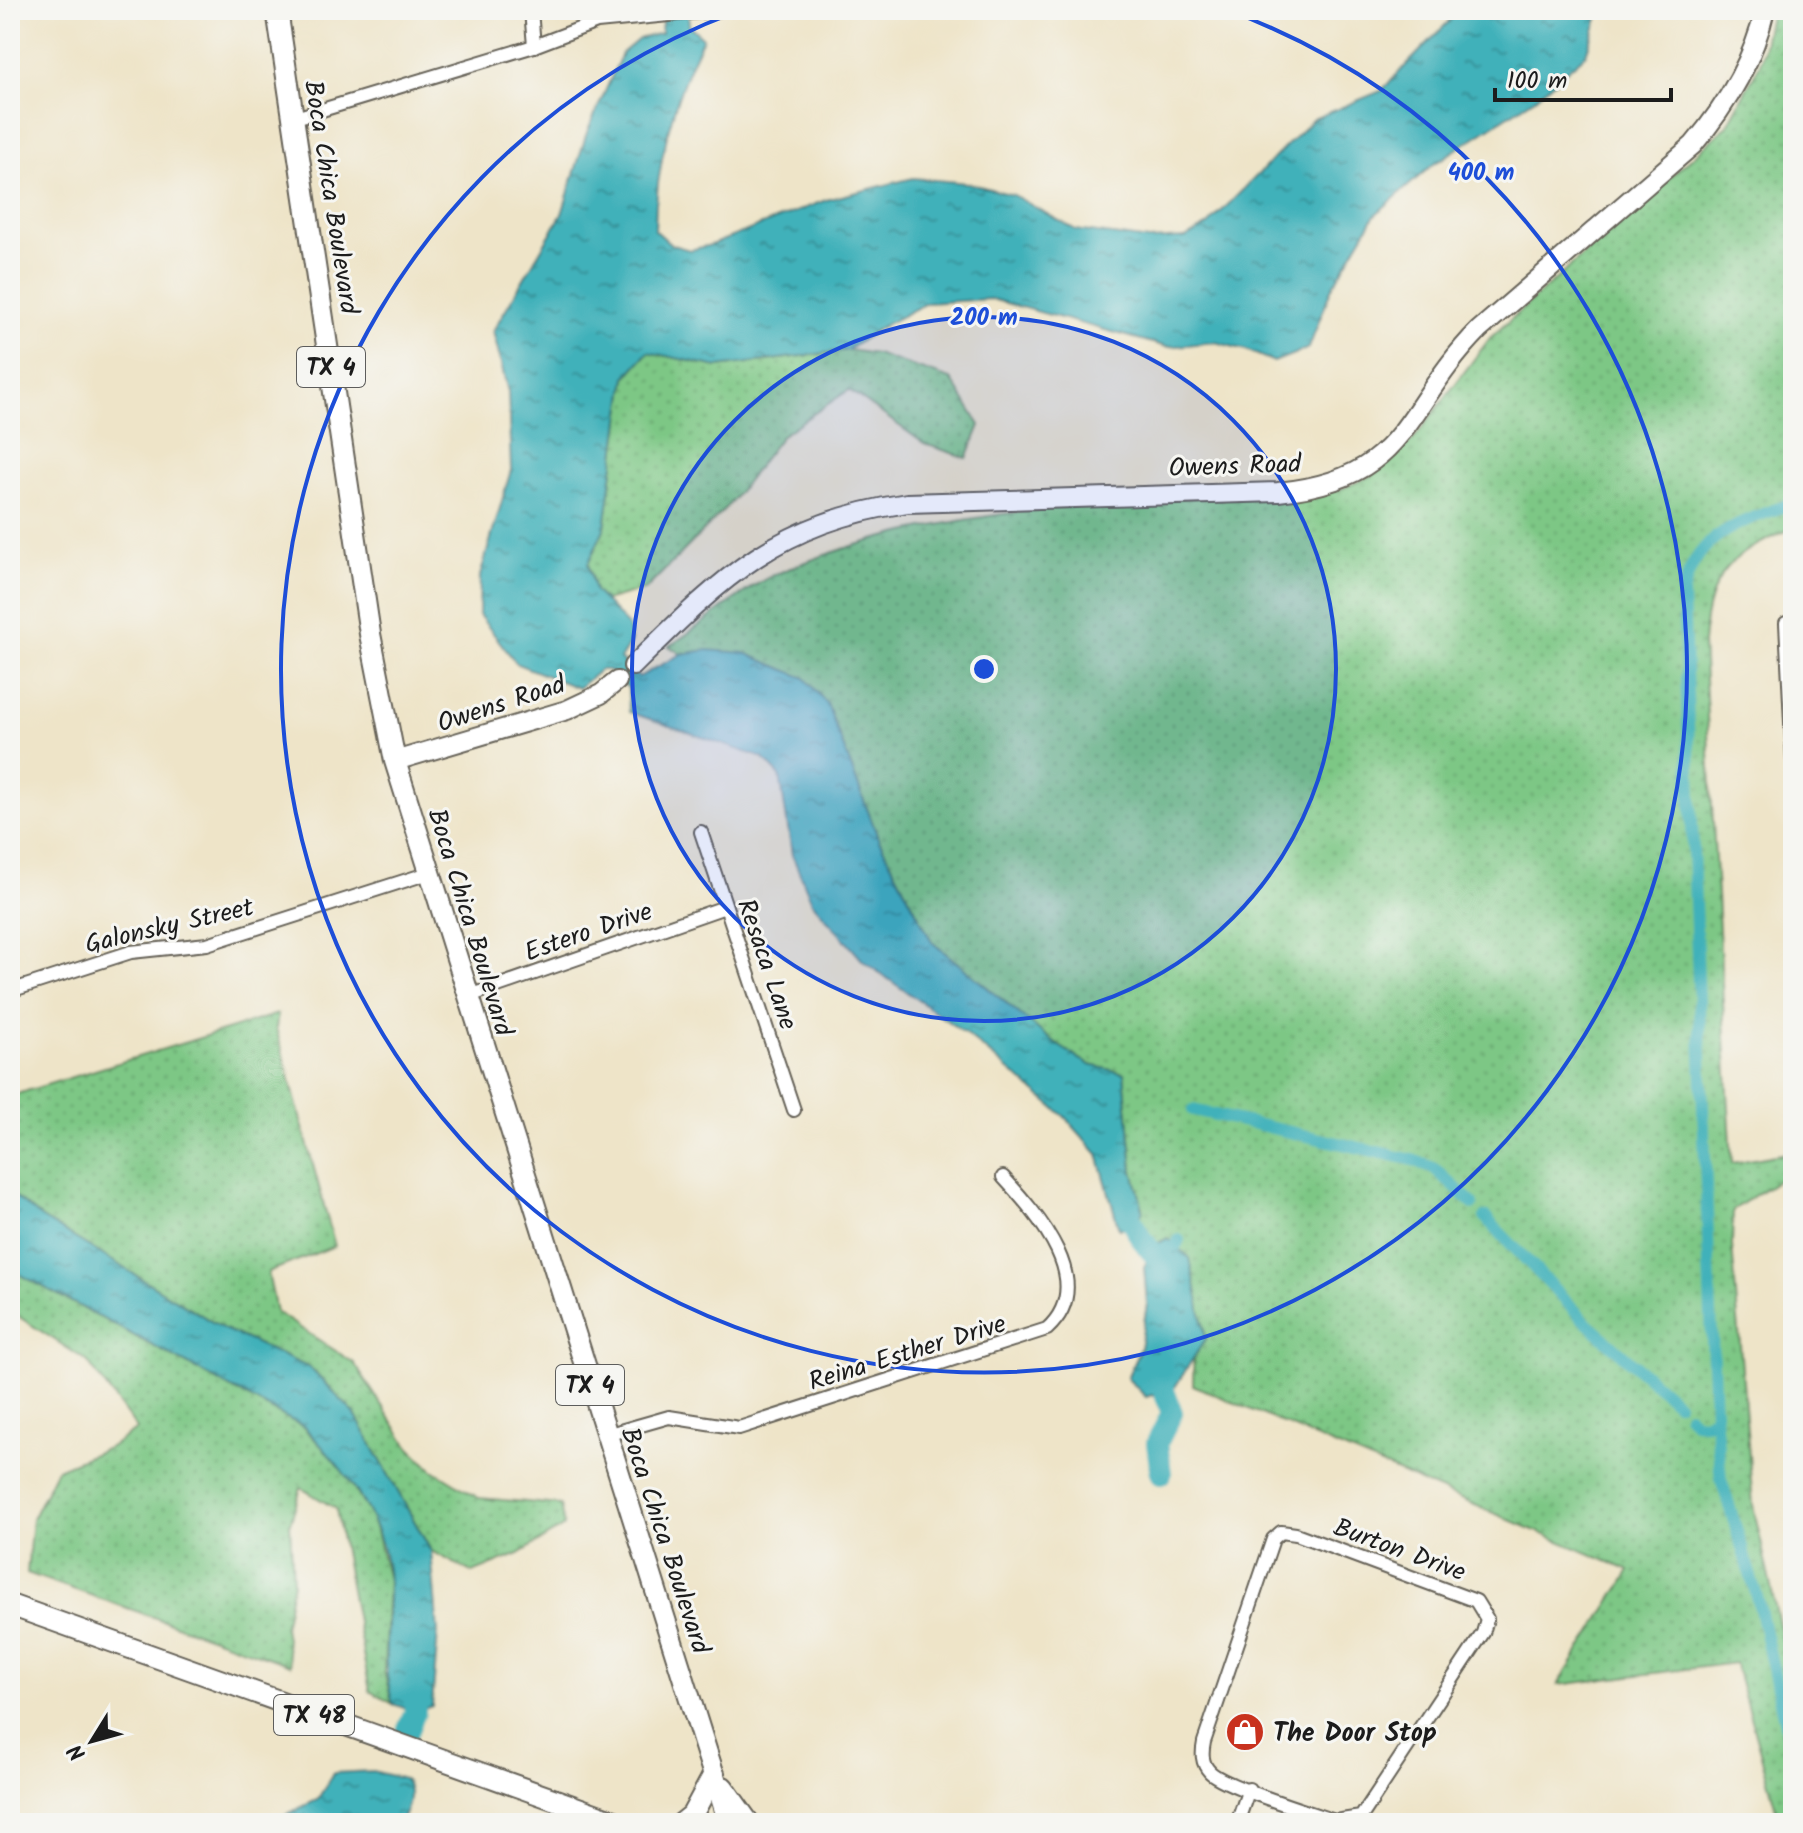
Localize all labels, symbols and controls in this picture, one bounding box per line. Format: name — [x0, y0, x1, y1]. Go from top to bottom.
scale bar — [1495, 52, 1671, 102]
text: 100 m — [1507, 62, 1567, 101]
street label: Boca Chica Boulevard — [291, 77, 369, 318]
text: 400 m — [1448, 154, 1514, 193]
text: 200 m — [950, 299, 1018, 338]
road number: TX 4 — [297, 347, 365, 387]
street label: Owens Road — [1168, 444, 1303, 490]
centre of rings — [970, 655, 998, 683]
street label: Owens Road — [432, 664, 572, 745]
street label: Boca Chica Boulevard — [414, 804, 524, 1043]
street label: Galonsky Street — [81, 887, 259, 967]
street label: Estero Drive — [519, 891, 659, 974]
street label: Resaca Lane — [724, 893, 808, 1036]
street label: Reina Esther Drive — [804, 1304, 1012, 1404]
road number: TX 4 — [556, 1365, 624, 1405]
street label: Boca Chica Boulevard — [608, 1422, 721, 1660]
street label: Burton Drive — [1327, 1508, 1472, 1594]
road number: TX 48 — [274, 1695, 354, 1735]
north arrow — [52, 1701, 132, 1781]
shop icon: The Door Stop — [1224, 1711, 1266, 1753]
place label: The Door Stop — [1273, 1713, 1437, 1755]
text: N — [60, 1735, 96, 1768]

